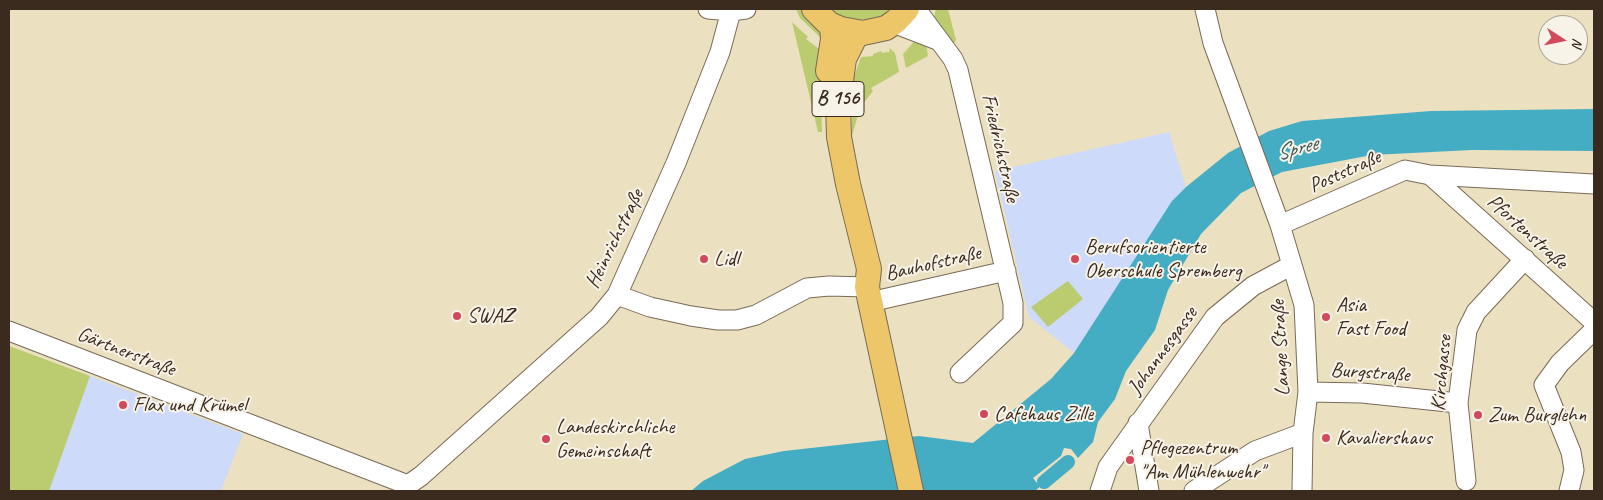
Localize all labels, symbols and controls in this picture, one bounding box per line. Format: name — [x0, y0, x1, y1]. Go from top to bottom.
north arrow — [1538, 15, 1588, 65]
text: N — [1568, 37, 1586, 49]
road number: B 156 — [812, 82, 864, 116]
street label: Friedrichstraße — [975, 91, 1025, 205]
water label: Spree — [1274, 131, 1320, 167]
street label: Poststraße — [1305, 145, 1385, 199]
street label: Heinrichstraße — [580, 185, 650, 293]
street label: Pfortenstraße — [1482, 189, 1572, 275]
place label: Berufsorientierte Oberschule Spremberg — [1085, 234, 1242, 284]
street label: Bauhofstraße — [883, 241, 983, 287]
place label: Lidl — [714, 246, 739, 272]
marker: Lidl — [698, 253, 710, 265]
marker: Berufsorientierte Oberschule Spremberg — [1069, 253, 1081, 265]
place label: Asia Fast Food — [1336, 292, 1405, 342]
street label: Lange Straße — [1266, 299, 1296, 397]
street label: Johannesgasse — [1123, 302, 1203, 400]
place label: SWAZ — [467, 303, 514, 329]
marker: SWAZ — [451, 310, 463, 322]
marker: Asia Fast Food — [1320, 311, 1332, 323]
street label: Gärtnerstraße — [73, 322, 179, 382]
street label: Kirchgasse — [1426, 334, 1458, 412]
street label: Burgstraße — [1330, 358, 1410, 388]
place label: Flax und Krümel — [133, 392, 246, 418]
marker: Flax und Krümel — [117, 399, 129, 411]
place label: Cafehaus Zille — [994, 401, 1093, 427]
place label: Zum Burglehn — [1488, 402, 1586, 428]
marker: Cafehaus Zille — [978, 408, 990, 420]
marker: Zum Burglehn — [1472, 409, 1484, 421]
place label: Landeskirchliche Gemeinschaft — [556, 414, 674, 464]
place label: Kavaliershaus — [1336, 425, 1432, 451]
marker: Kavaliershaus — [1320, 432, 1332, 444]
marker: Landeskirchliche Gemeinschaft — [540, 433, 552, 445]
place label: Pflegezentrum "Am Mühlenwehr" — [1140, 435, 1265, 485]
marker: Pflegezentrum "Am Mühlenwehr" — [1124, 454, 1136, 466]

